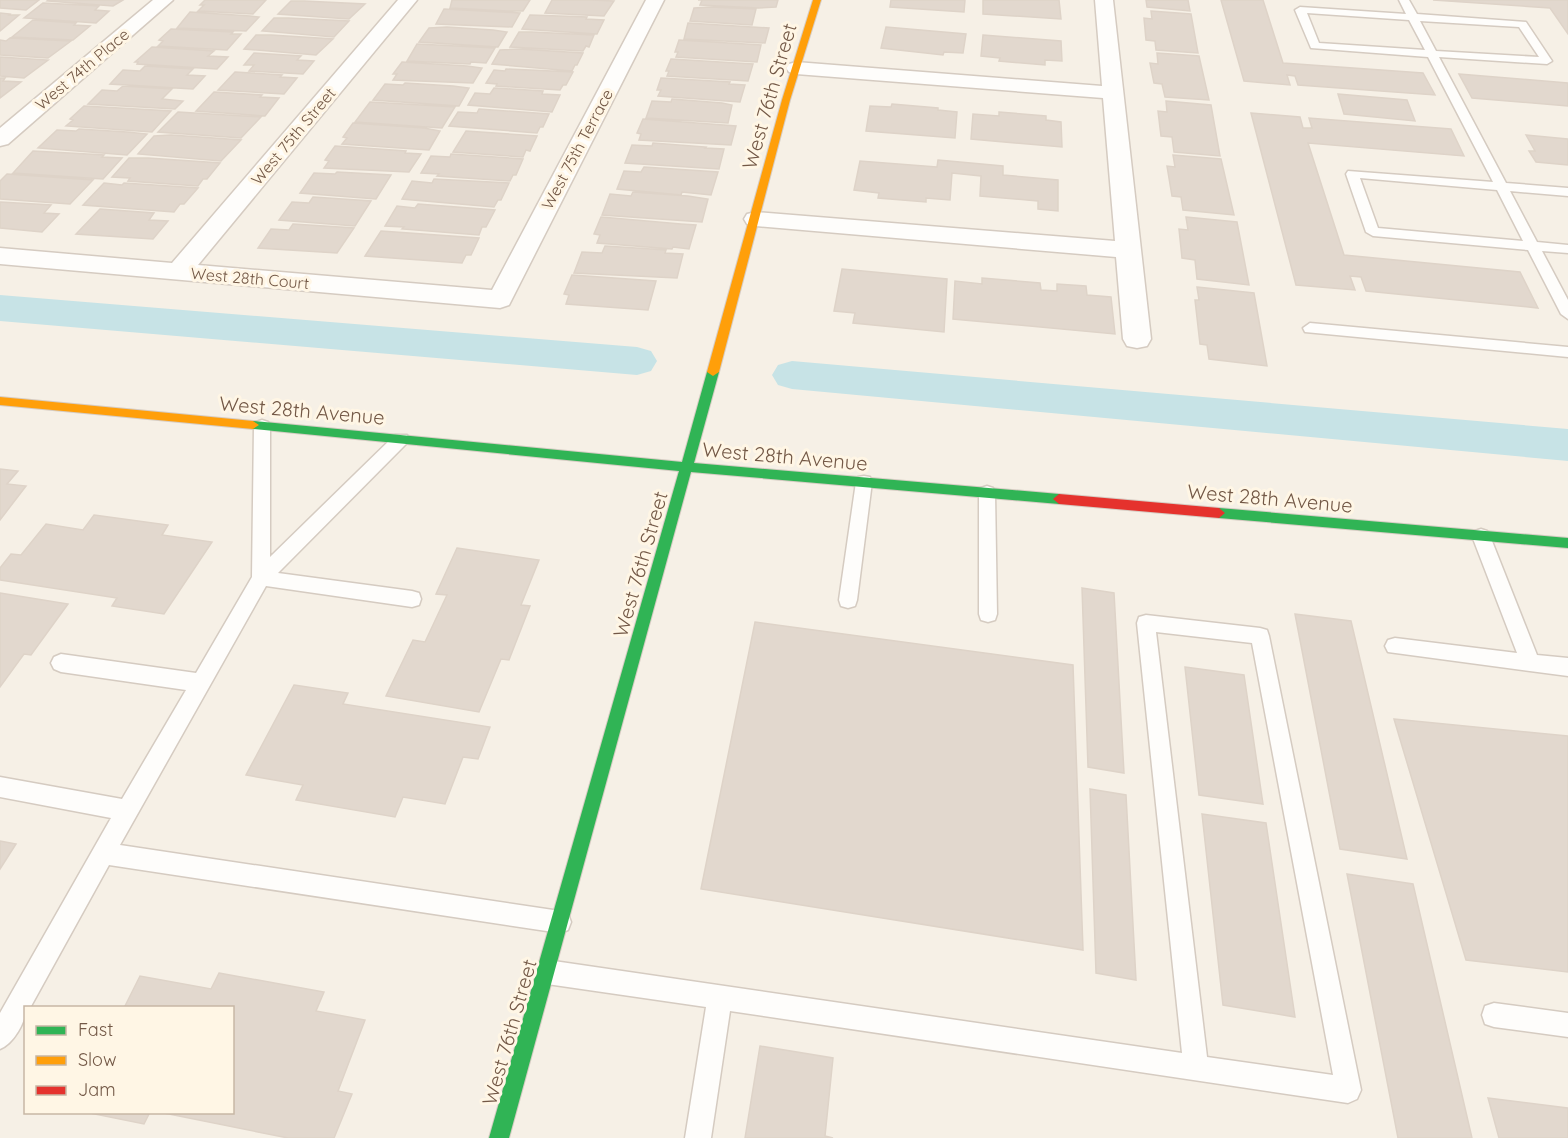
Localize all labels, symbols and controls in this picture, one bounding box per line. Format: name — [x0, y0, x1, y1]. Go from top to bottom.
street label: West 76th Street — [736, 20, 802, 172]
street label: West 74th Place — [31, 24, 133, 114]
street label: West 75th Street — [246, 83, 340, 189]
street label: West 75th Terrace — [537, 85, 617, 213]
street label: West 28th Court — [190, 263, 310, 293]
street label: West 28th Avenue — [218, 390, 386, 430]
street label: West 28th Avenue — [701, 436, 869, 476]
street label: West 28th Avenue — [1186, 478, 1354, 518]
street label: West 76th Street — [607, 488, 673, 640]
street label: West 76th Street — [476, 956, 542, 1108]
legend — [24, 1006, 234, 1114]
text: Fast — [78, 1018, 113, 1041]
text: Slow — [78, 1048, 116, 1071]
text: Jam — [78, 1078, 116, 1101]

